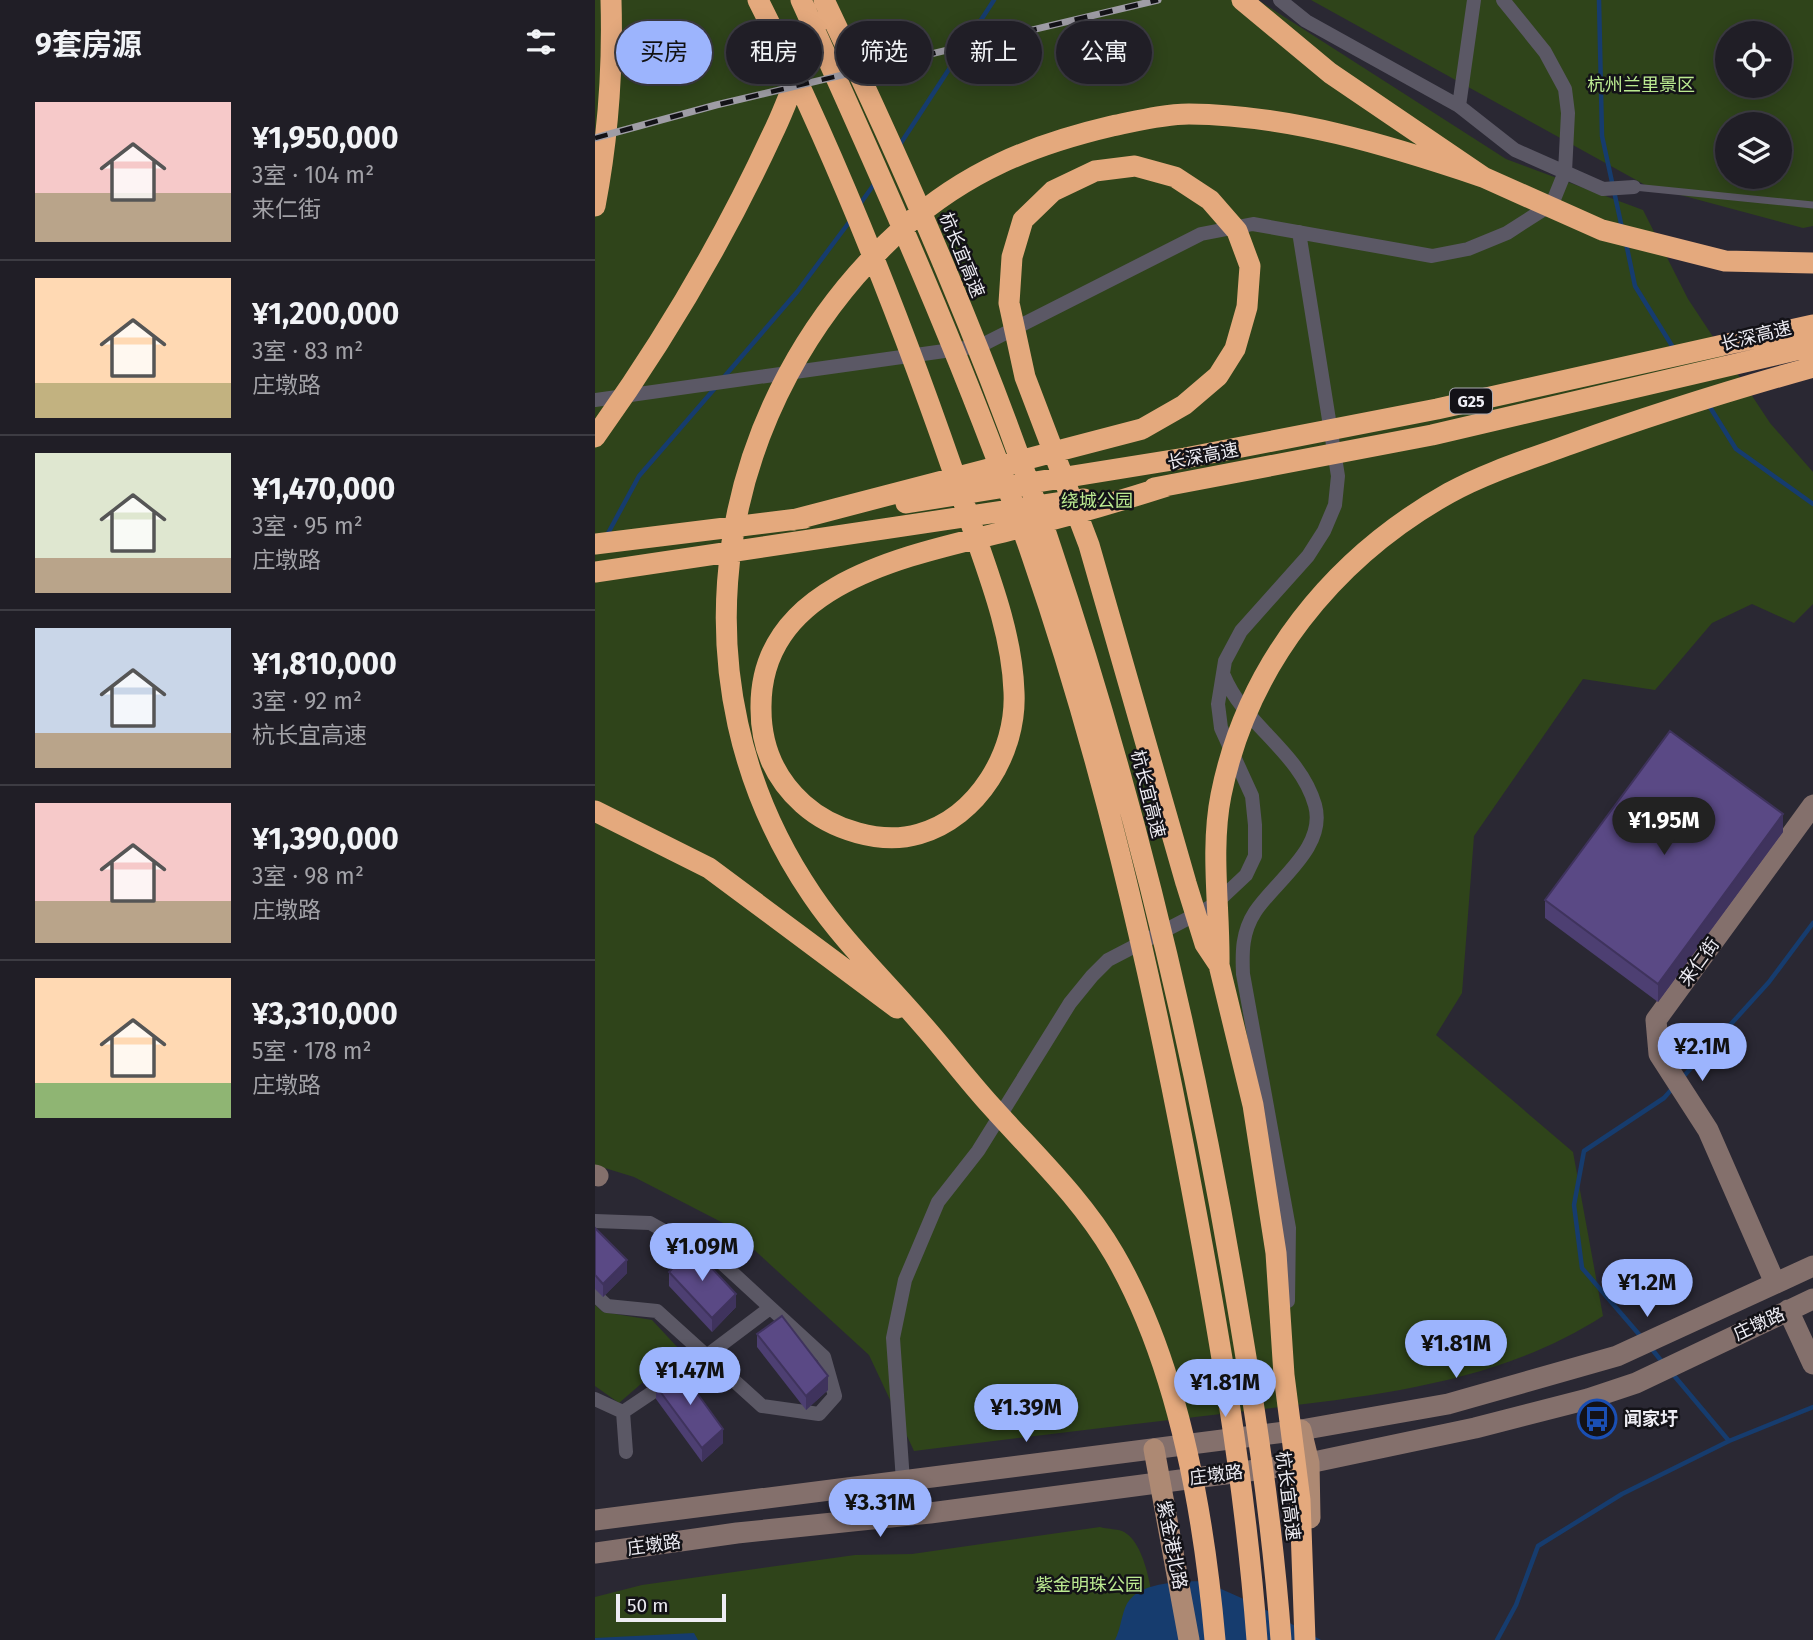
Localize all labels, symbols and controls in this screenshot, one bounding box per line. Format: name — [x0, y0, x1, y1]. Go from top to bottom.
chip: 买房 — [616, 21, 712, 84]
chip: 租房 — [726, 21, 822, 84]
chip: 筛选 — [836, 21, 932, 84]
chip: 新上 — [946, 21, 1042, 84]
chip: 公寓 — [1056, 21, 1152, 84]
map controls — [1715, 21, 1792, 189]
button: locate — [1715, 21, 1792, 98]
icon: filters — [522, 23, 560, 61]
text: 9套房源 — [35, 27, 142, 63]
park label: 杭州兰里景区 — [1587, 74, 1695, 96]
button: layers — [1715, 112, 1792, 189]
text: ¥1,950,000 — [252, 120, 398, 156]
icon: home — [91, 130, 175, 214]
text: 3室 · 104 m² — [252, 161, 374, 189]
text: 来仁街 — [252, 195, 321, 223]
street label: 杭长宜高速 — [935, 209, 989, 301]
text: ¥1,200,000 — [252, 296, 399, 332]
icon: home — [91, 306, 175, 390]
street label: 长深高速 — [1718, 317, 1794, 355]
text: 3室 · 83 m² — [252, 337, 363, 365]
text: 庄墩路 — [252, 371, 321, 399]
road number: G25 — [1450, 388, 1492, 414]
street label: 长深高速 — [1166, 438, 1240, 474]
text: ¥1,470,000 — [252, 471, 395, 507]
icon: home — [91, 481, 175, 565]
park label: 绕城公园 — [1061, 490, 1133, 512]
text: 3室 · 95 m² — [252, 512, 363, 540]
text: 庄墩路 — [252, 546, 321, 574]
text: ¥1,810,000 — [252, 646, 397, 682]
icon: home — [91, 656, 175, 740]
text: 3室 · 92 m² — [252, 687, 362, 715]
text: 杭长宜高速 — [252, 721, 367, 749]
street label: 杭长宜高速 — [1126, 748, 1170, 840]
pin: ¥1.95M — [1607, 798, 1721, 857]
text: ¥1.95M — [1628, 806, 1700, 834]
text: ¥1,390,000 — [252, 821, 399, 857]
icon: home — [91, 831, 175, 915]
text: 3室 · 98 m² — [252, 862, 364, 890]
text: 庄墩路 — [252, 896, 321, 924]
street label: 来仁街 — [1674, 934, 1724, 990]
text: ¥3,310,000 — [252, 996, 398, 1032]
icon: home — [91, 1006, 175, 1090]
pin: ¥2.1M — [1653, 1024, 1751, 1083]
text: ¥2.1M — [1674, 1032, 1730, 1060]
text: 5室 · 178 m² — [252, 1037, 372, 1065]
text: 庄墩路 — [252, 1071, 321, 1099]
pin: ¥1.09M — [645, 1224, 759, 1283]
text: ¥1.09M — [666, 1232, 738, 1260]
pin: ¥1.2M — [1598, 1260, 1696, 1319]
text: ¥1.2M — [1618, 1268, 1676, 1296]
street label: 庄墩路 — [1730, 1303, 1788, 1345]
pin: ¥1.81M — [1399, 1320, 1513, 1380]
text: ¥1.81M — [1421, 1329, 1491, 1357]
pin: ¥1.47M — [633, 1348, 747, 1407]
text: ¥1.47M — [655, 1356, 725, 1384]
pin: ¥1.81M — [1168, 1360, 1282, 1419]
text: ¥1.81M — [1190, 1368, 1260, 1396]
pin: ¥1.39M — [969, 1384, 1083, 1444]
text: ¥1.39M — [990, 1393, 1062, 1421]
bus stop icon: 闻家圩 — [1576, 1398, 1618, 1440]
place label: 闻家圩 — [1624, 1408, 1678, 1430]
street label: 杭长宜高速 — [1272, 1450, 1304, 1542]
street label: 庄墩路 — [1188, 1461, 1244, 1489]
pin: ¥3.31M — [823, 1480, 937, 1539]
text: ¥3.31M — [845, 1488, 915, 1516]
street label: 紫金港北路 — [1153, 1499, 1191, 1591]
street label: 庄墩路 — [626, 1530, 682, 1560]
park label: 紫金明珠公园 — [1035, 1574, 1143, 1596]
scale bar — [616, 1591, 726, 1623]
text: 50 m — [627, 1594, 668, 1617]

